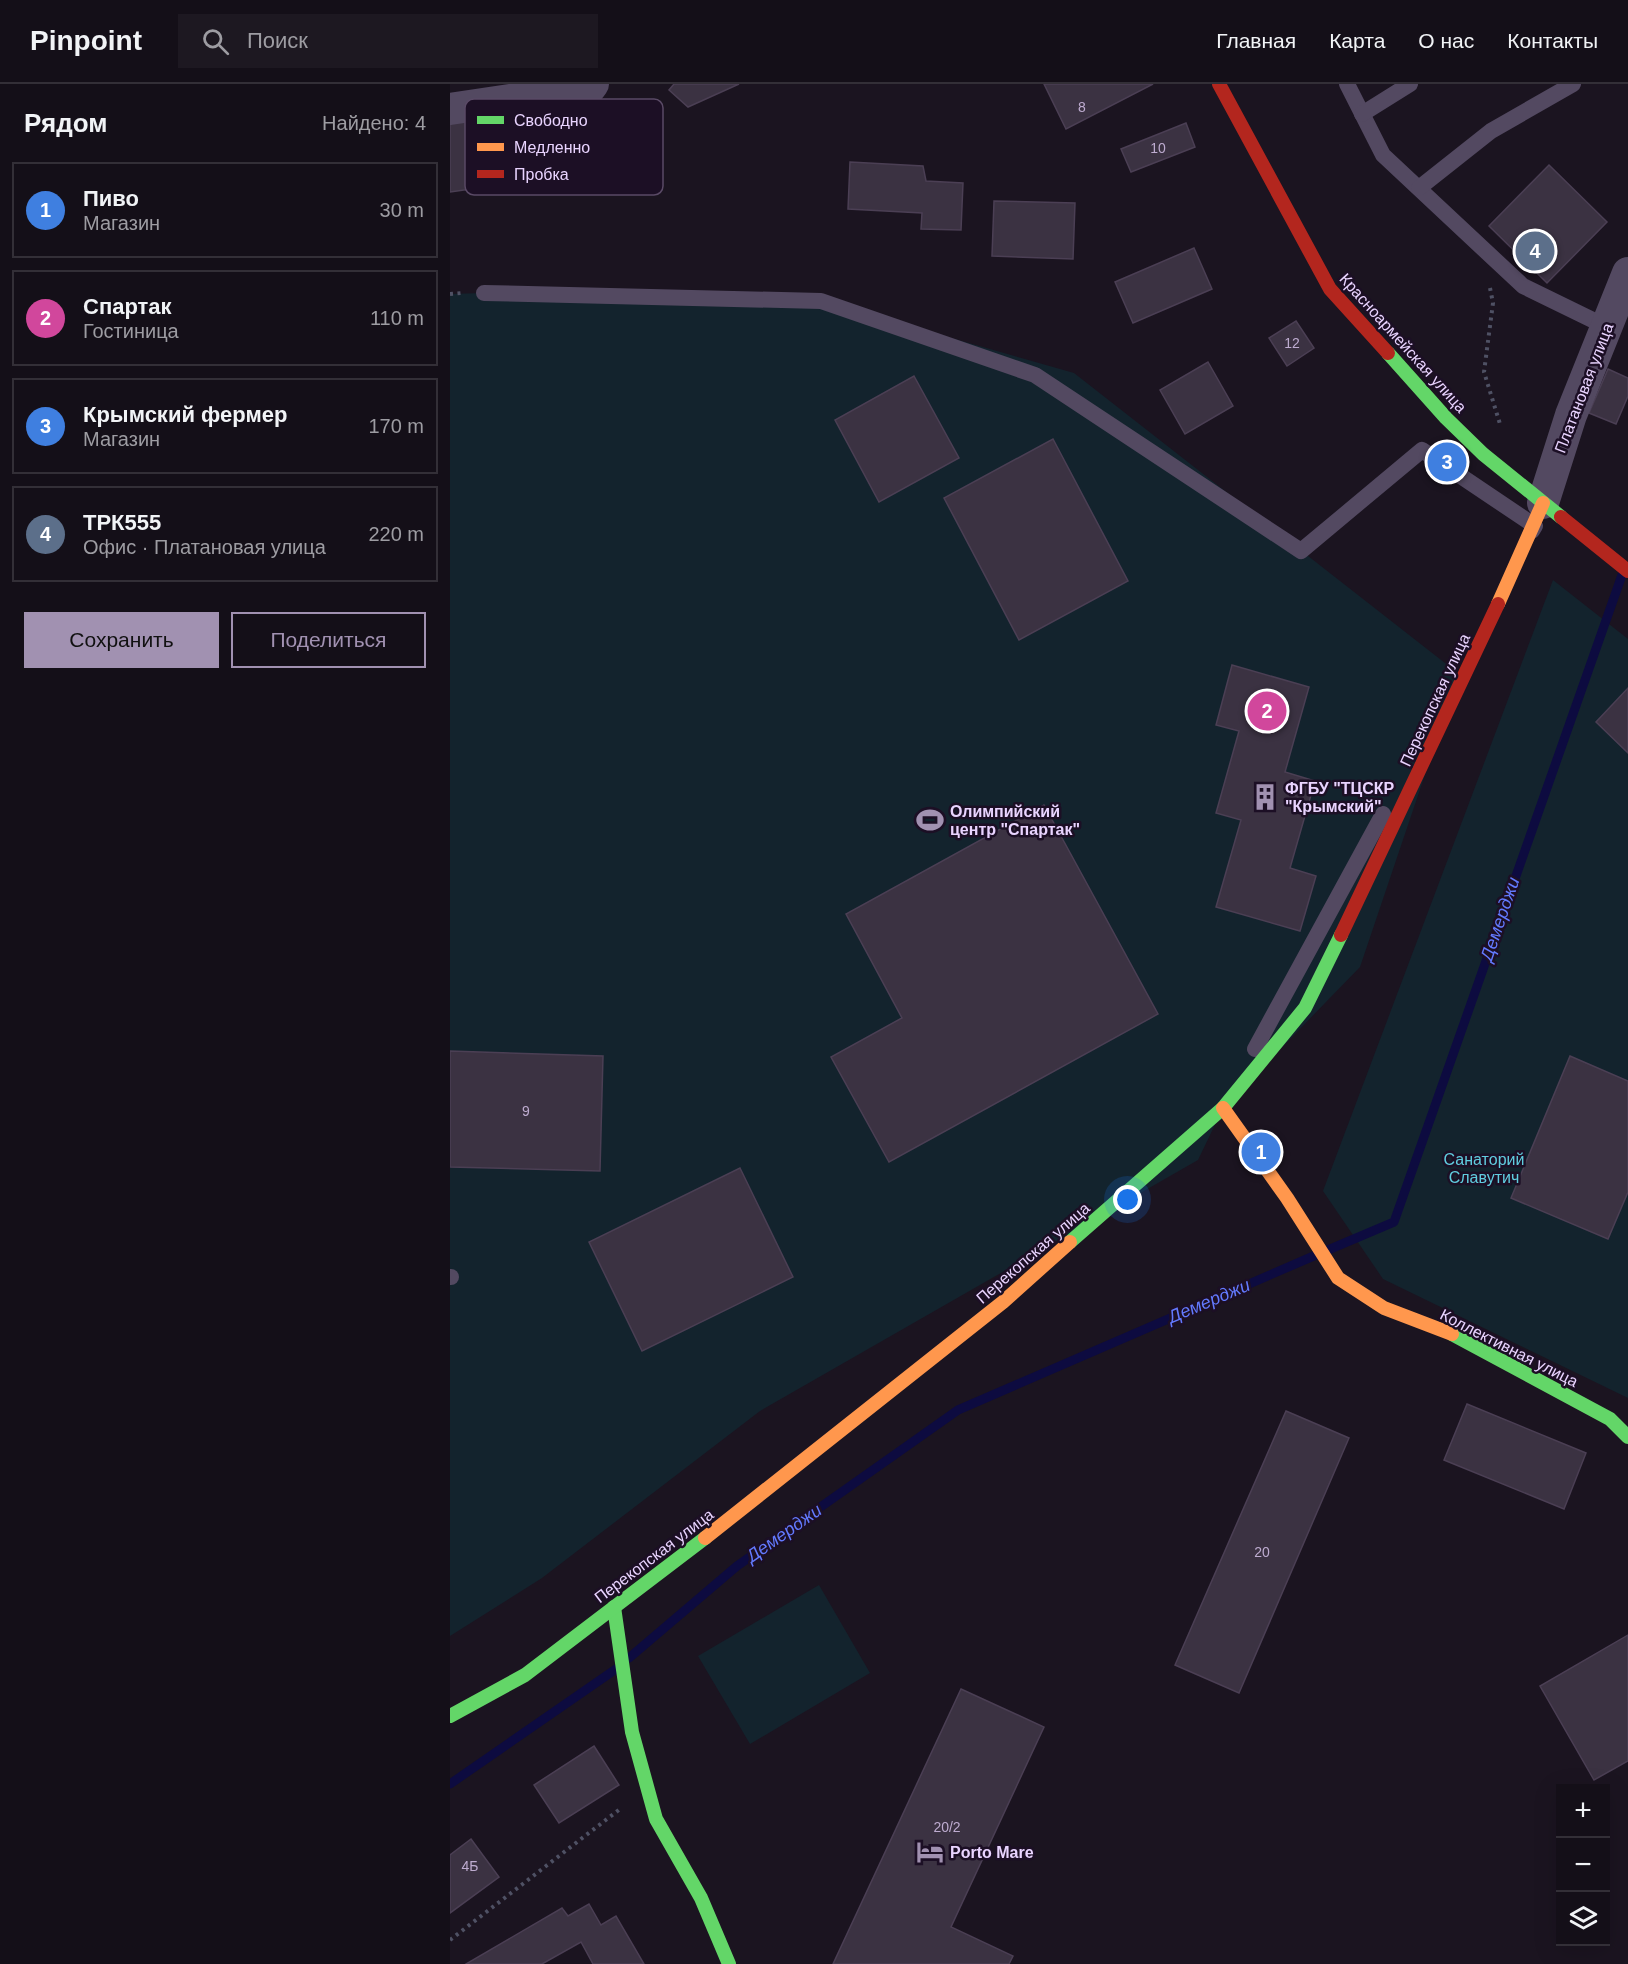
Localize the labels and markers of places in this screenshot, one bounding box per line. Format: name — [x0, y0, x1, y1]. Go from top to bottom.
pin: 4 — [1516, 228, 1554, 274]
pin: 3 — [1428, 440, 1466, 484]
pin: 2 — [1248, 688, 1286, 734]
place label: ФГБУ "ТЦСКР "Крымский" — [1285, 780, 1395, 815]
building icon: ФГБУ "ТЦСКР "Крымский" — [1250, 782, 1280, 812]
place label: Олимпийский центр "Спартак" — [950, 803, 1080, 838]
sports icon: Олимпийский центр "Спартак" — [915, 805, 945, 835]
pin: 1 — [1242, 1130, 1280, 1174]
hotel icon: Porto Mare — [915, 1837, 945, 1867]
place label: Porto Mare — [950, 1844, 1034, 1861]

